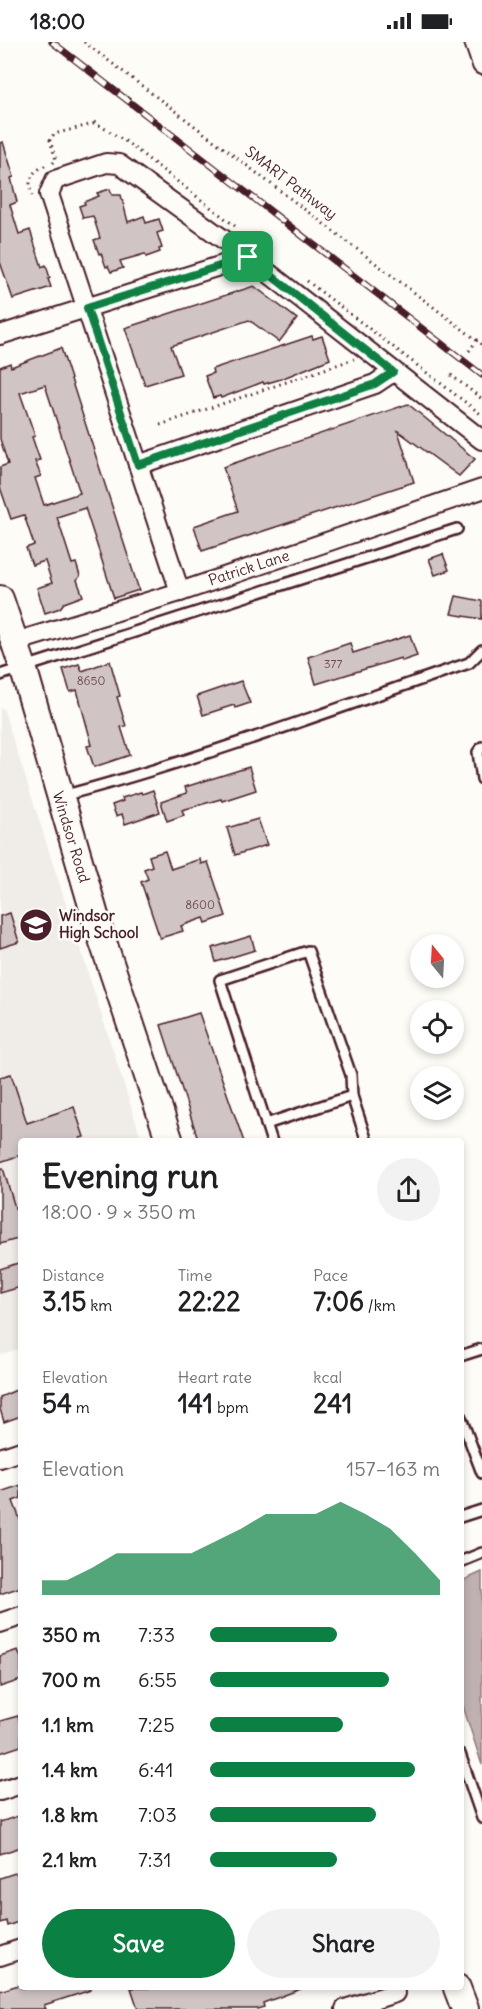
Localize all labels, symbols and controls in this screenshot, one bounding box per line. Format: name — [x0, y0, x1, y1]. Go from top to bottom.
text: 18:00 — [30, 7, 85, 35]
street label: SMART Pathway — [241, 142, 341, 223]
pin — [222, 231, 273, 282]
icon: arrive — [231, 240, 264, 273]
street label: Patrick Lane — [206, 546, 292, 590]
house number: 377 — [324, 656, 342, 671]
house number: 8650 — [77, 673, 105, 688]
street label: Windsor Road — [49, 789, 94, 885]
house number: 8600 — [185, 897, 215, 912]
place label: Windsor High School — [59, 906, 139, 943]
school or university icon: Windsor High School — [18, 907, 54, 943]
north arrow — [410, 934, 464, 988]
map controls — [410, 934, 464, 1120]
button: locate — [410, 1000, 464, 1054]
button: layers — [410, 1066, 464, 1120]
text: Evening run — [42, 1155, 218, 1197]
button: share — [377, 1158, 440, 1221]
text: 18:00 · 9 × 350 m — [42, 1199, 196, 1224]
text: Distance — [42, 1265, 104, 1285]
text: Time — [178, 1265, 212, 1285]
text: Pace — [313, 1265, 348, 1285]
text: 3.15 — [42, 1285, 86, 1318]
text: 22:22 — [178, 1285, 241, 1318]
text: 7:06 — [313, 1285, 364, 1318]
text: km — [86, 1295, 112, 1315]
text: /km — [364, 1295, 396, 1315]
text: Elevation — [42, 1367, 108, 1387]
text: Heart rate — [178, 1367, 252, 1387]
text: kcal — [313, 1367, 342, 1387]
text: 54 — [42, 1387, 72, 1420]
text: 141 — [178, 1387, 213, 1420]
text: 241 — [313, 1387, 352, 1420]
text: m — [72, 1397, 90, 1417]
text: bpm — [213, 1397, 249, 1417]
text: Elevation — [42, 1456, 124, 1481]
text: 157–163 m — [346, 1456, 440, 1481]
text: 350 m — [42, 1622, 100, 1647]
text: 7:33 — [138, 1622, 175, 1647]
text: 700 m — [42, 1667, 100, 1692]
text: 6:55 — [138, 1667, 177, 1692]
text: 1.1 km — [42, 1712, 94, 1737]
text: 7:25 — [138, 1712, 175, 1737]
text: 1.4 km — [42, 1757, 98, 1782]
text: 6:41 — [138, 1757, 173, 1782]
text: 1.8 km — [42, 1802, 98, 1827]
text: 7:03 — [138, 1802, 177, 1827]
text: 2.1 km — [42, 1847, 97, 1872]
text: 7:31 — [138, 1847, 171, 1872]
button: Save — [42, 1909, 235, 1978]
button: Share — [247, 1909, 440, 1978]

